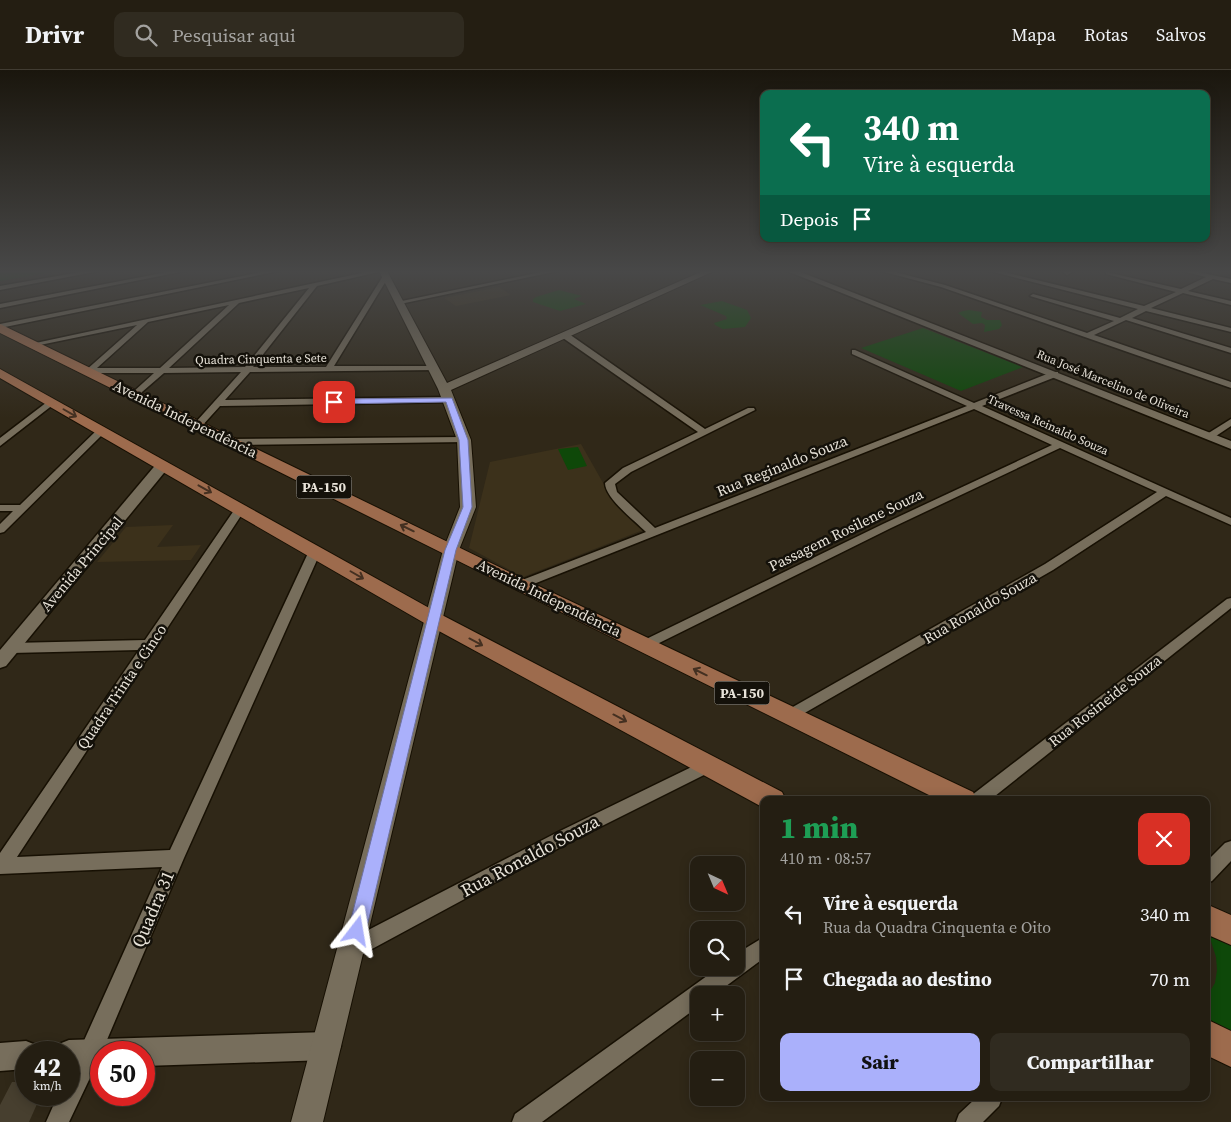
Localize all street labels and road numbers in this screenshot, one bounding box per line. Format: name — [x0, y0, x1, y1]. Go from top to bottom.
street label: Rua José Marcelino de Oliveira — [1034, 346, 1193, 422]
street label: Quadra Cinquenta e Sete — [195, 350, 327, 368]
street label: Avenida Independência — [110, 375, 261, 463]
street label: Travessa Reinaldo Souza — [985, 391, 1112, 459]
street label: Rua Reginaldo Souza — [713, 430, 851, 501]
road number: PA-150 — [296, 476, 352, 498]
street label: Passagem Rosilene Souza — [765, 483, 927, 576]
street label: Avenida Principal — [36, 511, 128, 616]
street label: Avenida Independência — [474, 554, 625, 642]
street label: Rua Ronaldo Souza — [919, 566, 1041, 649]
street label: Quadra Trinta e Cinco — [72, 620, 171, 753]
street label: Rua Rosineide Souza — [1044, 650, 1166, 751]
road number: PA-150 — [714, 682, 770, 704]
street label: Rua Ronaldo Souza — [456, 808, 604, 903]
street label: Quadra 31 — [125, 866, 180, 951]

